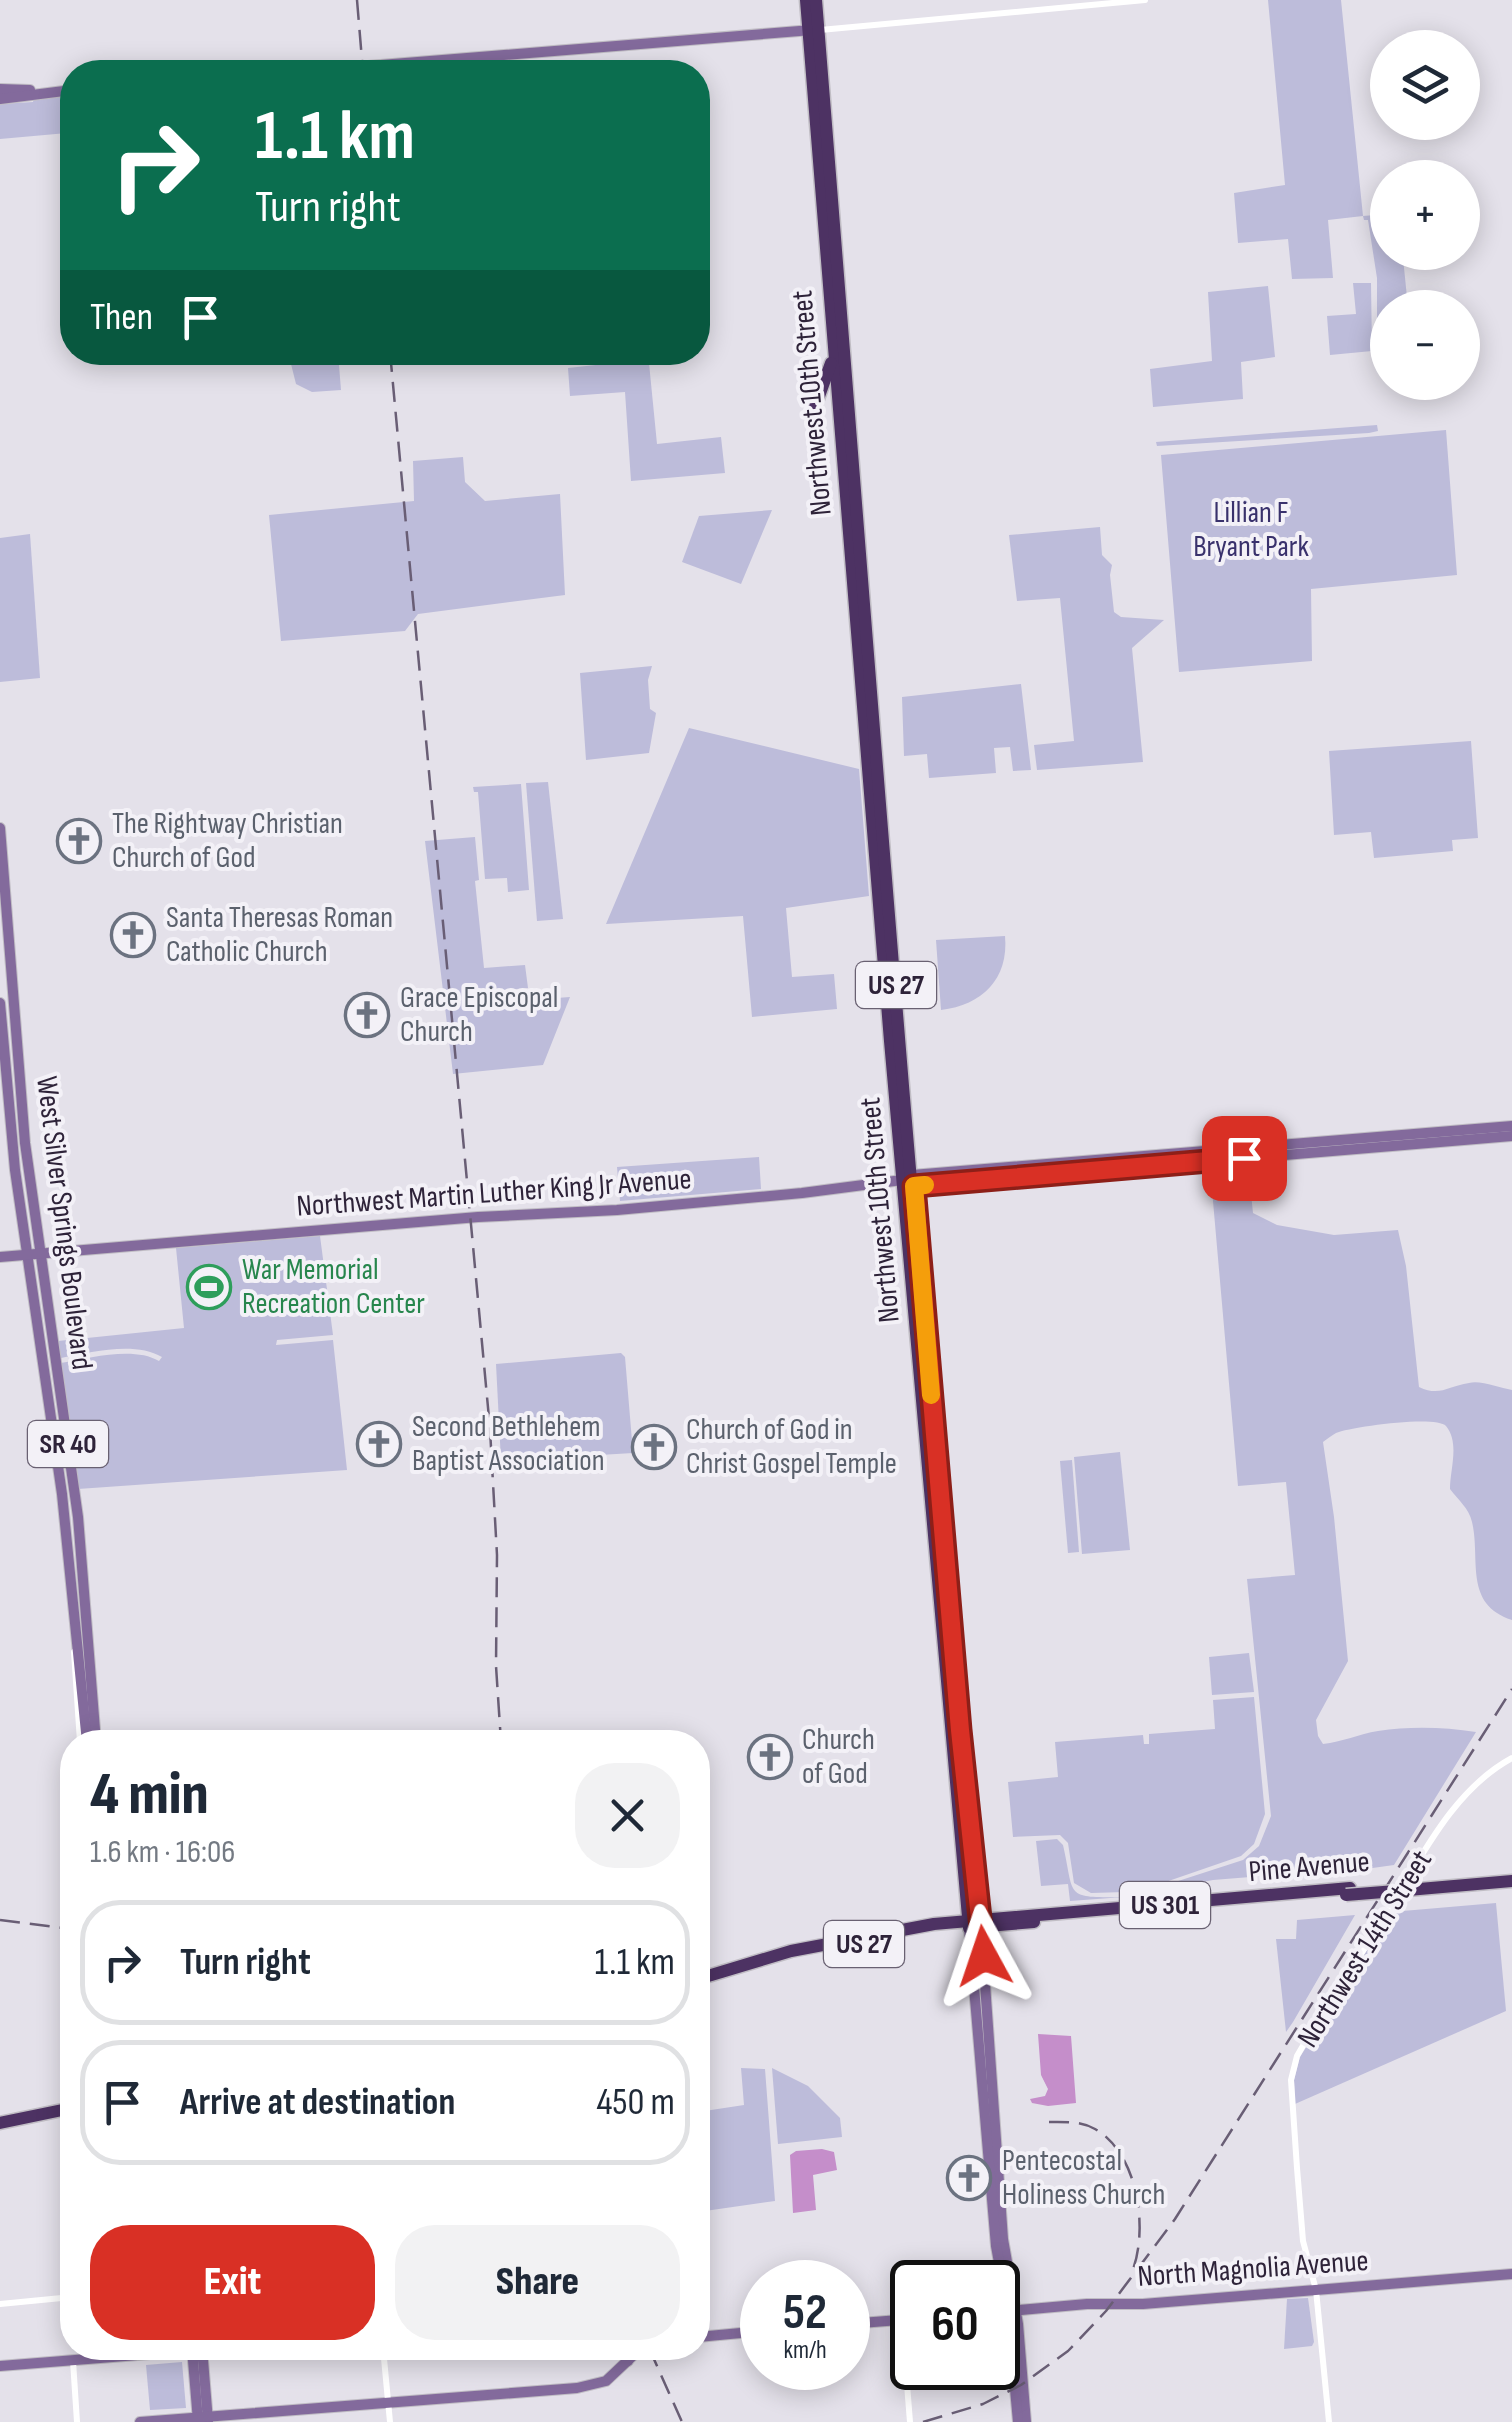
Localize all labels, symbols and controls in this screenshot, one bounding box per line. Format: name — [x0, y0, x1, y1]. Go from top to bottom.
map controls — [1370, 30, 1480, 400]
button: layers — [1370, 30, 1480, 140]
text: 1.1 km — [255, 95, 415, 179]
icon: right — [90, 100, 220, 230]
button: + — [1370, 160, 1480, 270]
text: Turn right — [255, 180, 401, 235]
street label: Northwest 10th Street — [784, 289, 840, 517]
icon: arrive — [173, 290, 228, 345]
button: − — [1370, 290, 1480, 400]
text: Then — [90, 295, 153, 340]
park label: Lillian F Bryant Park — [1193, 495, 1309, 565]
place label: The Rightway Christian Church of God — [112, 806, 343, 876]
church icon: The Rightway Christian Church of God — [56, 818, 102, 864]
place label: Santa Theresas Roman Catholic Church — [166, 900, 393, 970]
church icon: Santa Theresas Roman Catholic Church — [110, 912, 156, 958]
road number: US 27 — [856, 962, 936, 1008]
place label: Grace Episcopal Church — [400, 980, 558, 1050]
church icon: Grace Episcopal Church — [344, 992, 390, 1038]
street label: West Silver Springs Boulevard — [28, 1074, 100, 1372]
street label: Northwest 10th Street — [852, 1096, 908, 1324]
pin — [1202, 1116, 1287, 1201]
icon: arrive — [1217, 1131, 1272, 1186]
street label: Northwest Martin Luther King Jr Avenue — [295, 1161, 693, 1225]
place label: War Memorial Recreation Center — [242, 1252, 425, 1322]
sports icon: War Memorial Recreation Center — [186, 1264, 232, 1310]
place label: Second Bethlehem Baptist Association — [412, 1409, 605, 1479]
place label: Church of God in Christ Gospel Temple — [686, 1412, 897, 1482]
road number: SR 40 — [28, 1421, 108, 1467]
church icon: Second Bethlehem Baptist Association — [356, 1421, 402, 1467]
church icon: Church of God in Christ Gospel Temple — [631, 1424, 677, 1470]
place label: Church of God — [802, 1722, 875, 1792]
church icon: Church of God — [747, 1734, 793, 1780]
text: 4 min — [90, 1759, 209, 1831]
button: close — [575, 1763, 680, 1868]
text: 1.6 km · 16:06 — [90, 1833, 235, 1872]
street label: Pine Avenue — [1247, 1844, 1371, 1890]
street label: Northwest 14th Street — [1290, 1844, 1440, 2054]
road number: US 301 — [1120, 1882, 1210, 1928]
position arrow — [932, 1904, 1036, 2008]
road number: US 27 — [824, 1921, 904, 1967]
icon: right — [95, 1935, 150, 1990]
text: Turn right — [180, 1940, 311, 1985]
text: 1.1 km — [595, 1940, 675, 1985]
icon: arrive — [95, 2075, 150, 2130]
text: Arrive at destination — [180, 2080, 455, 2125]
text: 450 m — [596, 2080, 675, 2125]
place label: Pentecostal Holiness Church — [1002, 2143, 1165, 2213]
church icon: Pentecostal Holiness Church — [946, 2155, 992, 2201]
button: Exit — [90, 2225, 375, 2340]
button: Share — [395, 2225, 680, 2340]
street label: North Magnolia Avenue — [1136, 2243, 1370, 2295]
speed limit sign: 60 — [890, 2260, 1020, 2390]
text: 52 — [783, 2283, 827, 2343]
text: km/h — [783, 2335, 827, 2366]

